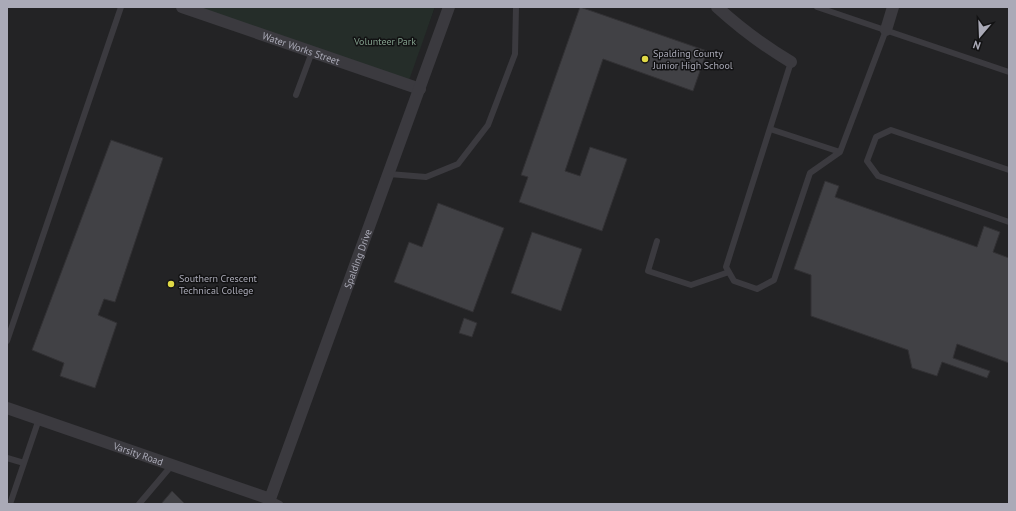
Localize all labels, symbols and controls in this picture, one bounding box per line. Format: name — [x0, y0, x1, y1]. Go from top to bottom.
north arrow — [960, 16, 1000, 56]
street label: Water Works Street — [261, 29, 342, 68]
park label: Volunteer Park — [353, 35, 416, 48]
text: N — [971, 38, 982, 53]
place label: Spalding County Junior High School — [652, 47, 733, 72]
marker: Spalding County Junior High School — [640, 54, 650, 64]
street label: Spalding Drive — [341, 227, 375, 291]
place label: Southern Crescent Technical College — [179, 272, 258, 297]
marker: Southern Crescent Technical College — [166, 279, 176, 289]
street label: Varsity Road — [111, 439, 165, 469]

